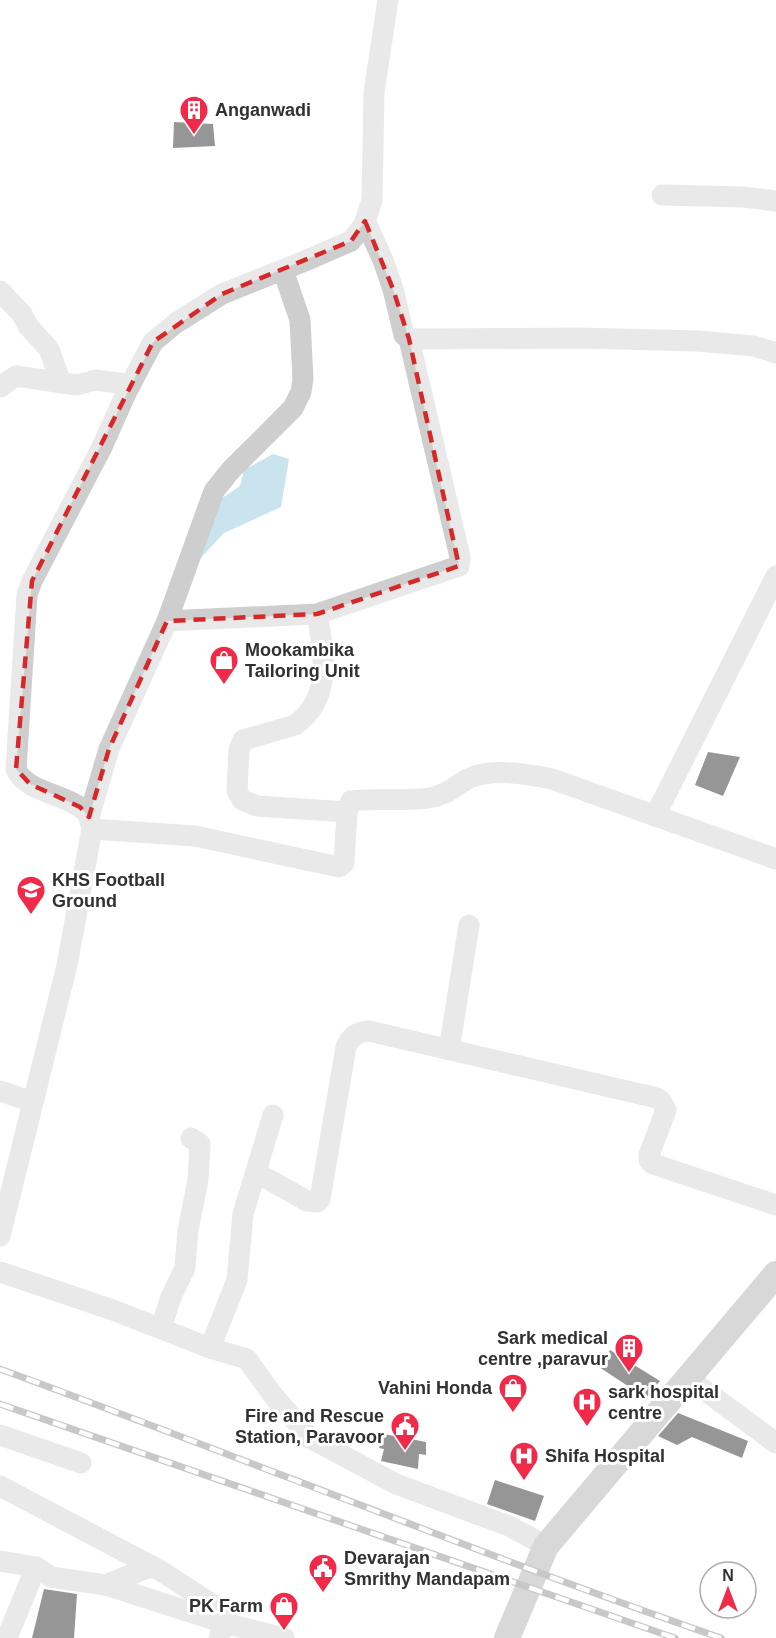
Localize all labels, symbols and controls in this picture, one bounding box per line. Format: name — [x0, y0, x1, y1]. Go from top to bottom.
building icon: Anganwadi — [178, 94, 210, 136]
place label: Anganwadi — [215, 100, 311, 120]
place label: Mookambika Tailoring Unit — [245, 640, 360, 681]
shop icon: Mookambika Tailoring Unit — [208, 644, 240, 686]
place label: KHS Football Ground — [52, 870, 165, 911]
school or university icon: KHS Football Ground — [15, 874, 47, 916]
place label: Sark medical centre ,paravur — [478, 1328, 608, 1369]
building icon: Sark medical centre ,paravur — [613, 1332, 645, 1374]
shop icon: Vahini Honda — [497, 1372, 529, 1414]
place label: Vahini Honda — [378, 1378, 493, 1398]
place label: sark hospital centre — [608, 1382, 719, 1423]
hospital icon: sark hospital centre — [571, 1386, 603, 1428]
place label: Fire and Rescue Station, Paravoor — [235, 1406, 384, 1447]
public building icon: Fire and Rescue Station, Paravoor — [389, 1410, 421, 1452]
hospital icon: Shifa Hospital — [508, 1440, 540, 1482]
place label: Shifa Hospital — [545, 1446, 665, 1466]
place label: Devarajan Smrithy Mandapam — [344, 1548, 510, 1589]
public building icon: Devarajan Smrithy Mandapam — [307, 1552, 339, 1594]
north arrow — [698, 1560, 758, 1620]
text: N — [722, 1567, 734, 1584]
shop icon: PK Farm — [268, 1590, 300, 1632]
place label: PK Farm — [189, 1596, 263, 1616]

